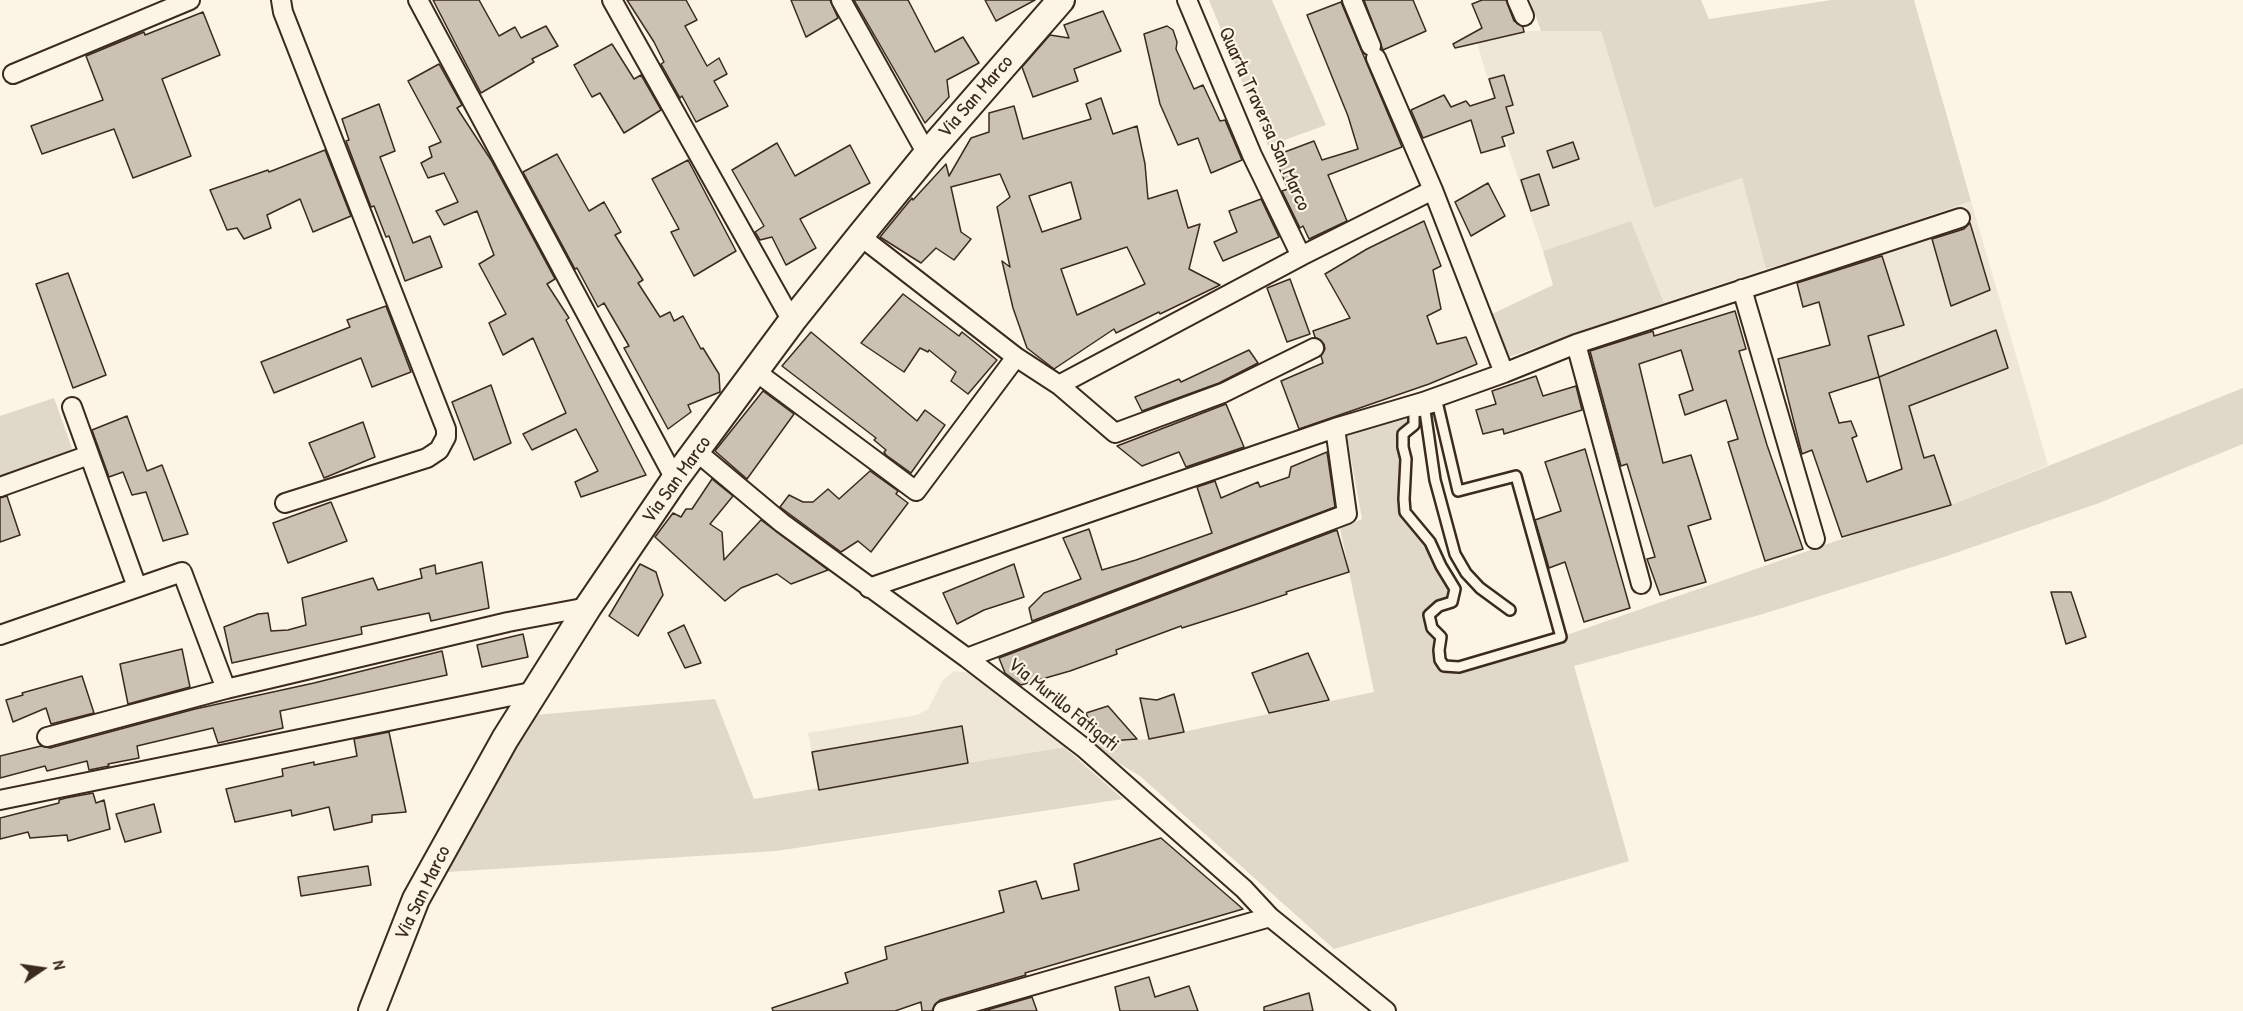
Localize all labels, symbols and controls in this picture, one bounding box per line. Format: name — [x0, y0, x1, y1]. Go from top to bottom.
street label: Quarta Traversa San Marco — [1213, 23, 1315, 215]
street label: Via San Marco — [933, 51, 1019, 143]
street label: Via San Marco — [637, 432, 717, 528]
street label: Via Murillo Fatigati — [1002, 653, 1124, 757]
street label: Via San Marco — [390, 842, 456, 944]
north arrow — [12, 939, 72, 999]
text: N — [48, 958, 71, 972]

